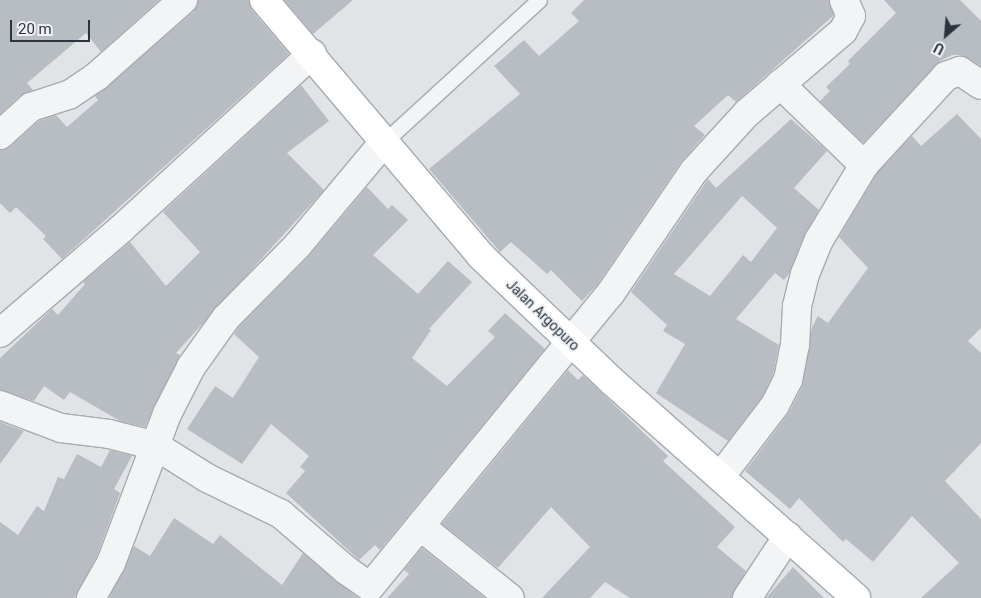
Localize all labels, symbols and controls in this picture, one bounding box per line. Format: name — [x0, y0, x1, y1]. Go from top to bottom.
scale bar — [12, 10, 92, 42]
north arrow — [921, 10, 971, 60]
text: 20 m — [18, 20, 52, 38]
text: U — [931, 39, 947, 58]
street label: Jalan Argopuro — [503, 276, 583, 354]

